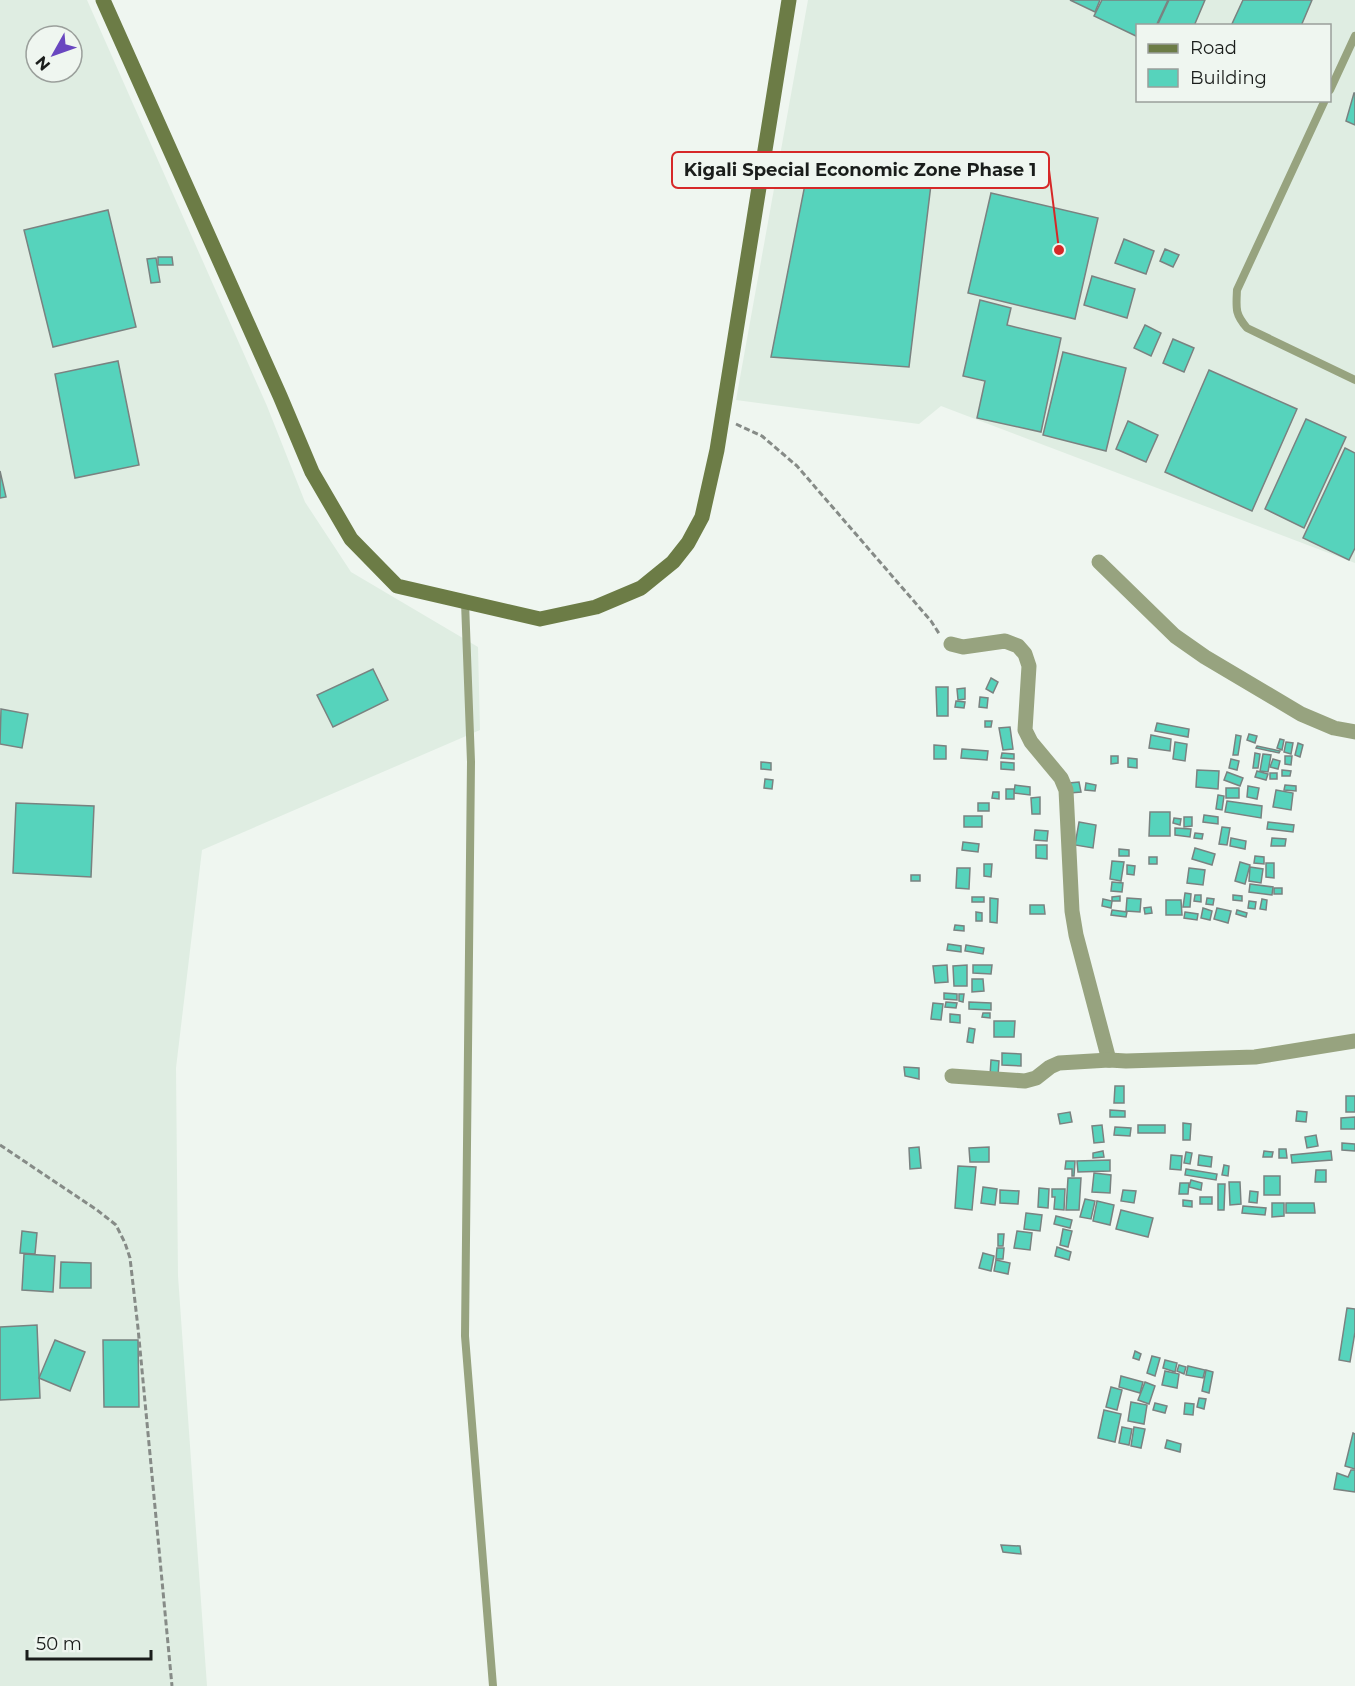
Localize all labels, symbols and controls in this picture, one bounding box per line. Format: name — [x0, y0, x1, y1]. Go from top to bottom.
north arrow — [24, 24, 84, 84]
legend — [1136, 24, 1331, 102]
text: Road — [1190, 37, 1237, 59]
text: N — [31, 52, 54, 74]
text: Building — [1190, 67, 1267, 89]
callout: Kigali Special Economic Zone Phase 1 — [672, 152, 1049, 188]
text: Kigali Special Economic Zone Phase 1 — [684, 159, 1036, 181]
scale bar — [27, 1623, 152, 1661]
text: 50 m — [36, 1633, 82, 1655]

